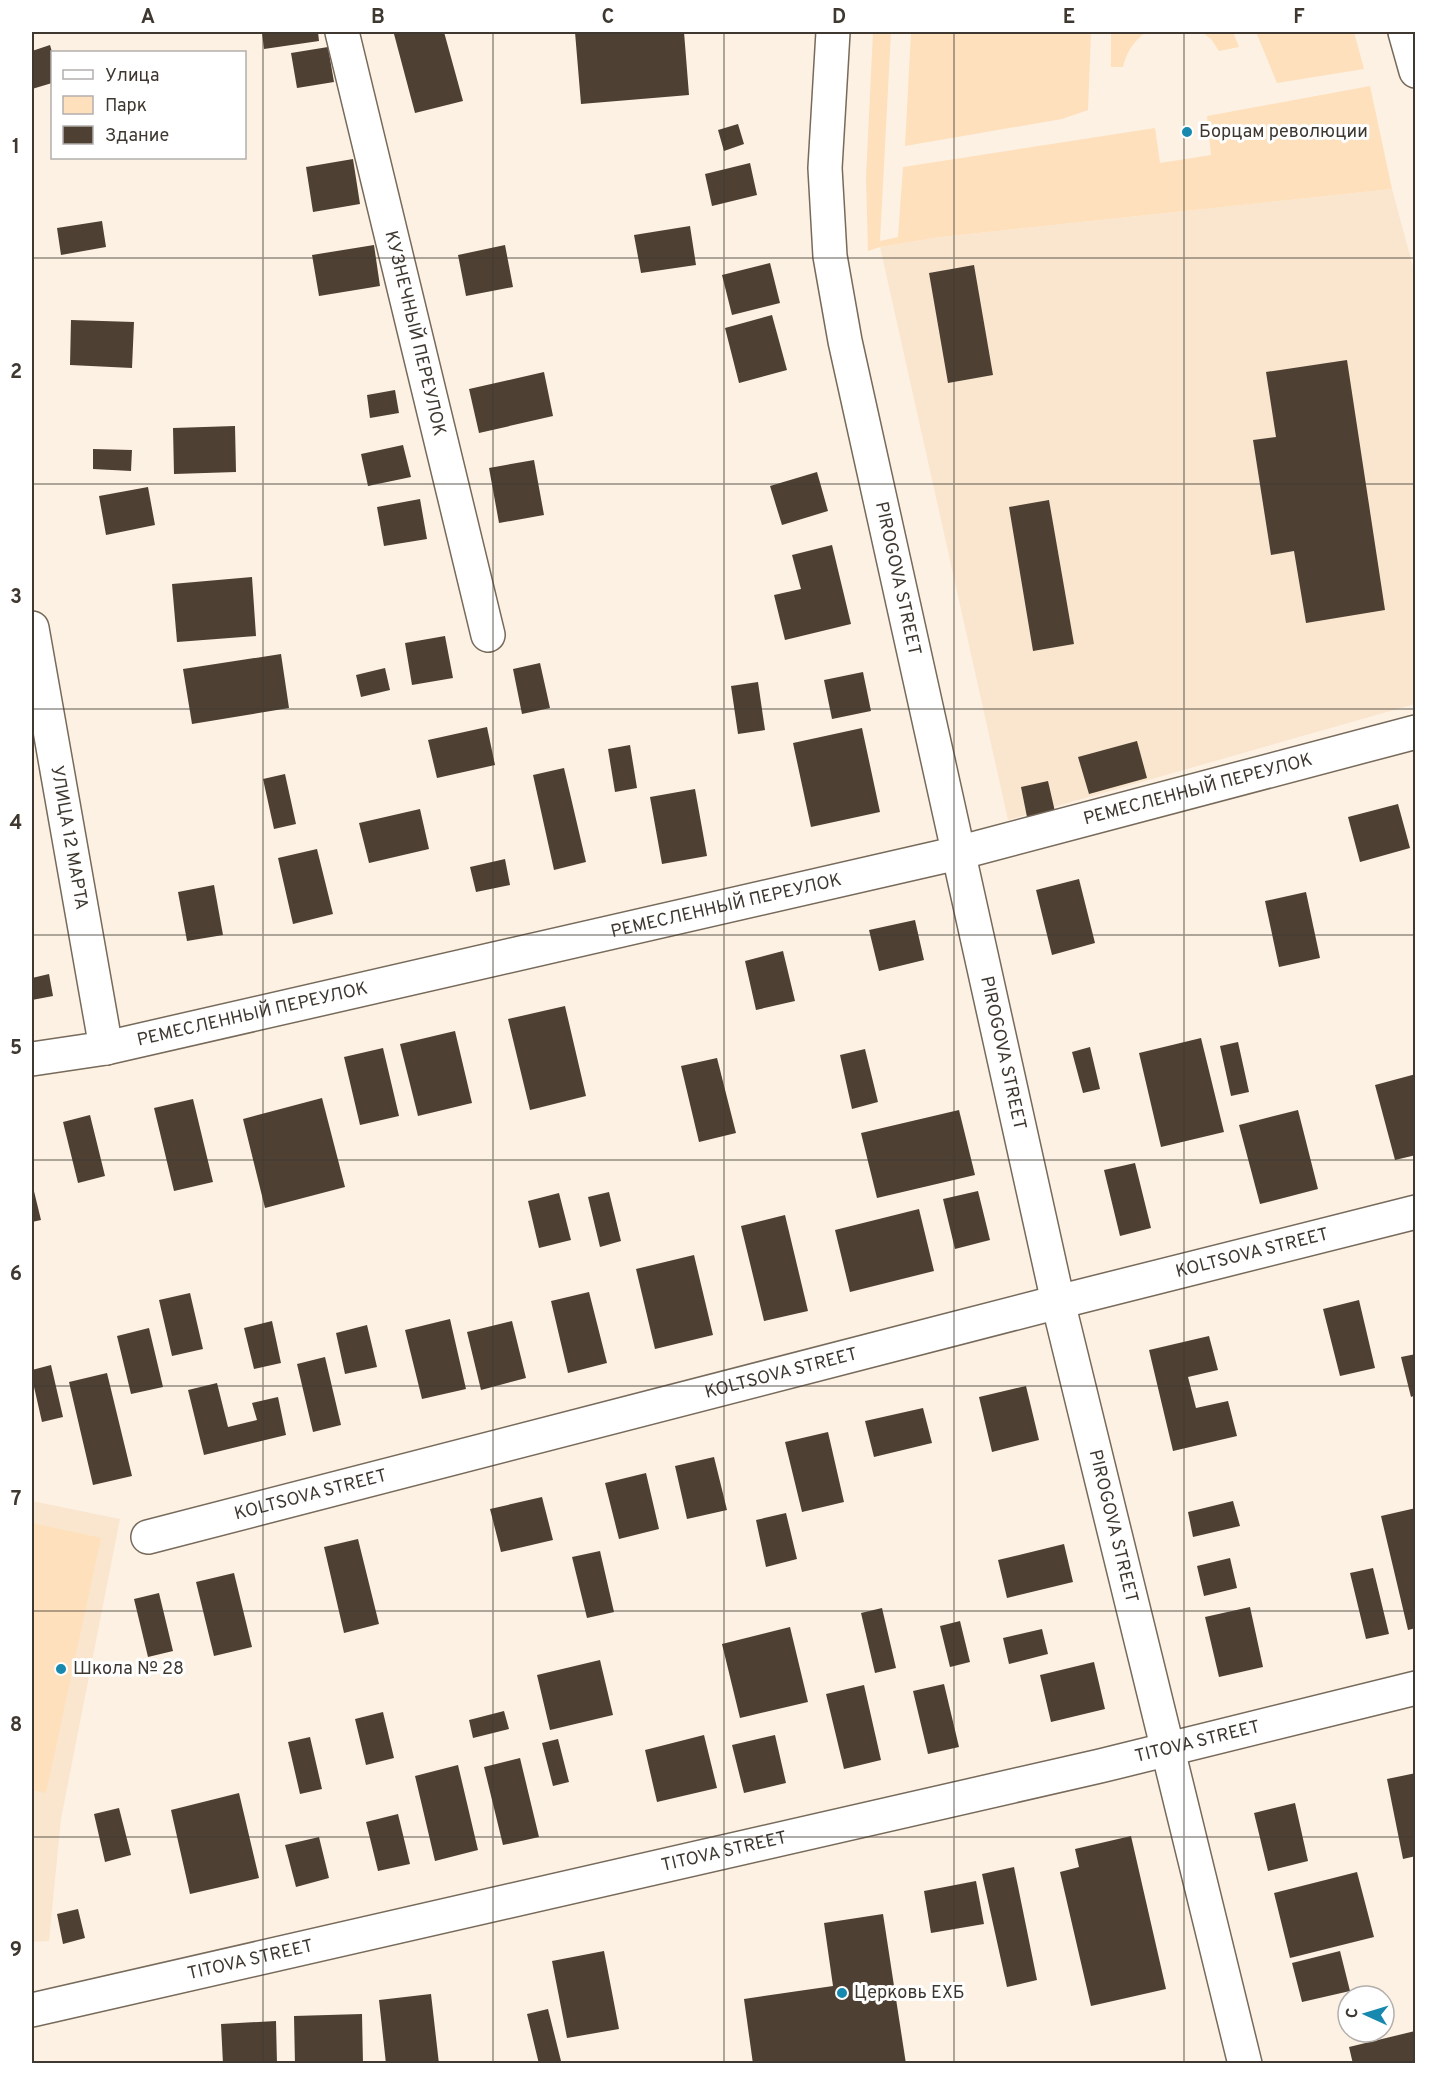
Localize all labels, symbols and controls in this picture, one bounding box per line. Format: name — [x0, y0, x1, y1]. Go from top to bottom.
text: A — [141, 5, 155, 31]
text: B — [371, 5, 385, 31]
text: C — [602, 5, 614, 31]
text: D — [832, 5, 846, 31]
text: E — [1063, 5, 1075, 31]
text: F — [1293, 5, 1305, 31]
legend — [51, 51, 246, 159]
text: Улица — [105, 65, 159, 88]
text: Парк — [105, 95, 147, 118]
place label: Борцам революции — [1199, 121, 1368, 144]
text: Здание — [105, 125, 169, 148]
marker: Борцам революции — [1180, 125, 1194, 139]
text: 1 — [12, 135, 20, 161]
street label: КУЗНЕЧНЫЙ ПЕРЕУЛОК — [379, 228, 451, 438]
text: 2 — [10, 360, 22, 386]
street label: PIROGOVA STREET — [869, 500, 926, 658]
text: 3 — [10, 585, 22, 611]
street label: РЕМЕСЛЕННЫЙ ПЕРЕУЛОК — [1081, 748, 1315, 831]
street label: УЛИЦА 12 МАРТА — [45, 764, 93, 912]
text: 4 — [10, 811, 22, 837]
street label: РЕМЕСЛЕННЫЙ ПЕРЕУЛОК — [609, 869, 844, 944]
street label: PIROGOVA STREET — [975, 974, 1031, 1132]
street label: РЕМЕСЛЕННЫЙ ПЕРЕУЛОК — [135, 977, 370, 1052]
text: 5 — [10, 1036, 22, 1062]
street label: KOLTSOVA STREET — [1173, 1223, 1331, 1283]
text: 6 — [10, 1262, 22, 1288]
street label: KOLTSOVA STREET — [702, 1343, 860, 1404]
street label: PIROGOVA STREET — [1083, 1447, 1143, 1605]
street label: KOLTSOVA STREET — [232, 1464, 390, 1526]
text: 7 — [11, 1487, 21, 1513]
place label: Школа № 28 — [73, 1658, 184, 1681]
marker: Школа № 28 — [54, 1662, 68, 1676]
text: 8 — [10, 1713, 22, 1739]
street label: TITOVA STREET — [1133, 1715, 1262, 1768]
street label: TITOVA STREET — [659, 1826, 789, 1877]
street label: TITOVA STREET — [185, 1935, 315, 1986]
text: 9 — [10, 1938, 22, 1964]
place label: Церковь ЕХБ — [854, 1982, 965, 2005]
north arrow — [1336, 1984, 1396, 2044]
marker: Церковь ЕХБ — [835, 1986, 849, 2000]
text: С — [1343, 2007, 1363, 2019]

